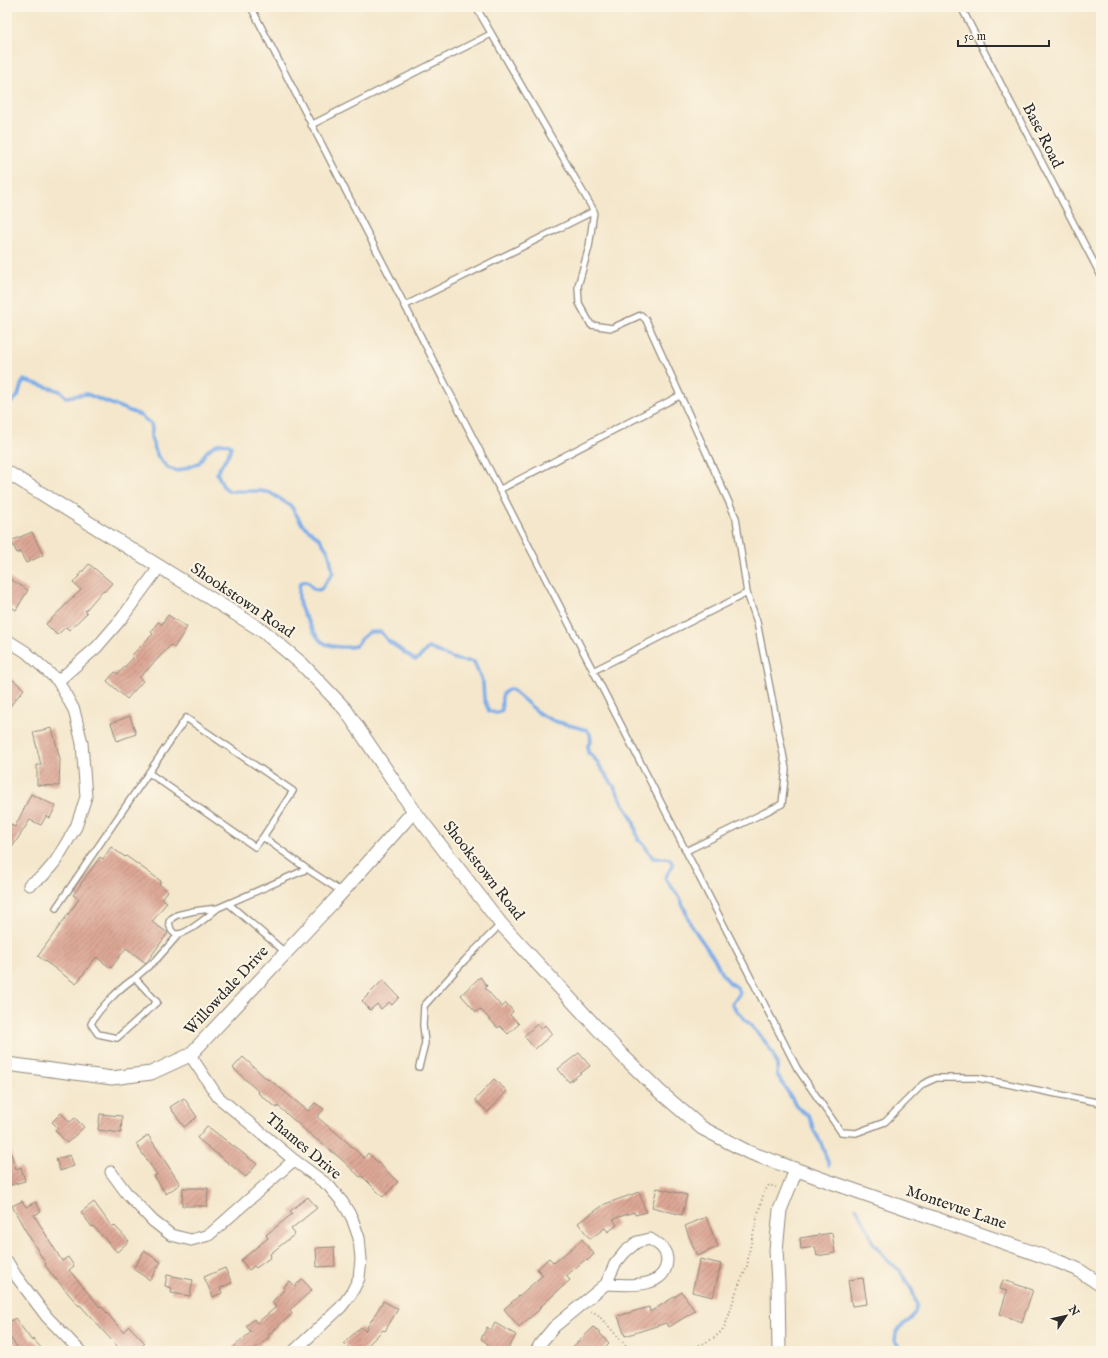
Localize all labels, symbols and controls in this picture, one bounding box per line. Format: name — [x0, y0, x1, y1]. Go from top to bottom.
scale bar — [958, 22, 1049, 48]
text: 50 m — [964, 29, 986, 44]
street label: Base Road — [1017, 100, 1067, 172]
street label: Shookstown Road — [186, 559, 298, 643]
street label: Shookstown Road — [438, 817, 528, 925]
street label: Willowdale Drive — [181, 942, 273, 1040]
street label: Thames Drive — [261, 1109, 345, 1185]
street label: Montevue Lane — [903, 1181, 1009, 1235]
north arrow — [1046, 1296, 1086, 1336]
text: N — [1064, 1302, 1082, 1319]

